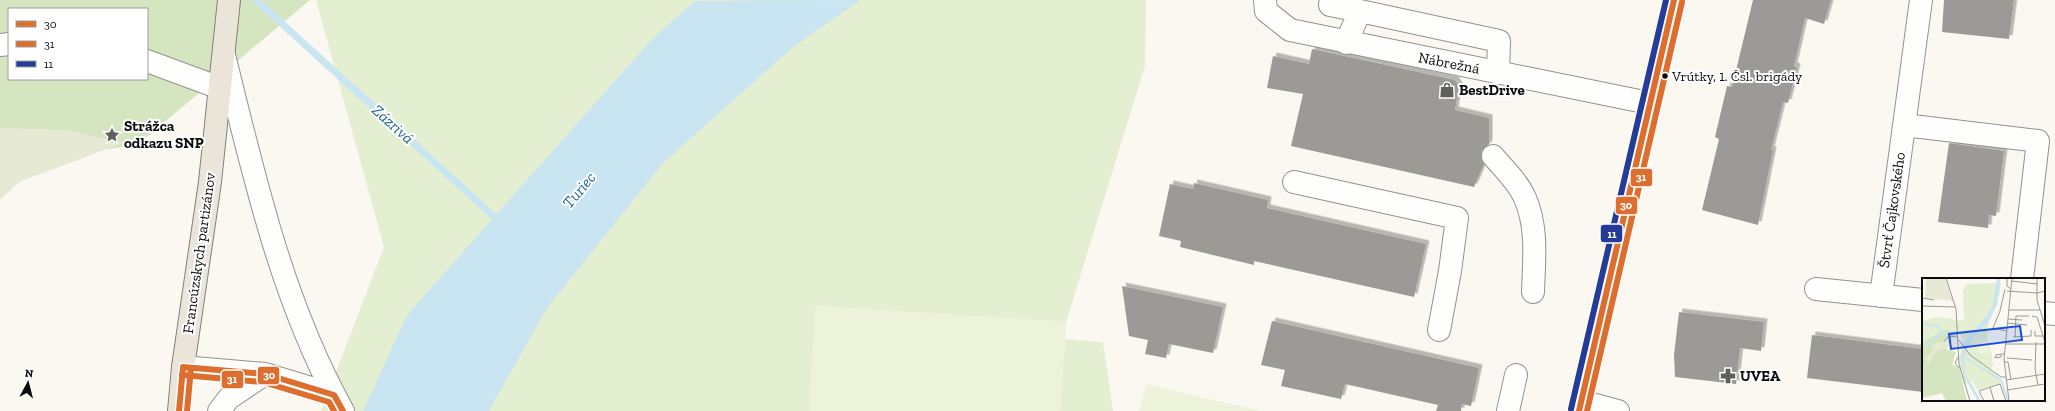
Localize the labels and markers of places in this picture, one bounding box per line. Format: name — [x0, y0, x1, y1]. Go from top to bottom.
place label: Vrútky, 1. Čsl. brigády — [1671, 68, 1803, 85]
marker: Vrútky, 1. Čsl. brigády — [1660, 71, 1670, 81]
shop icon: BestDrive — [1438, 81, 1456, 99]
place label: BestDrive — [1459, 81, 1525, 99]
place label: Strážca odkazu SNP — [124, 117, 204, 152]
place icon: Strážca odkazu SNP — [103, 126, 121, 144]
pharmacy icon: UVEA — [1719, 367, 1737, 385]
place label: UVEA — [1740, 367, 1781, 385]

